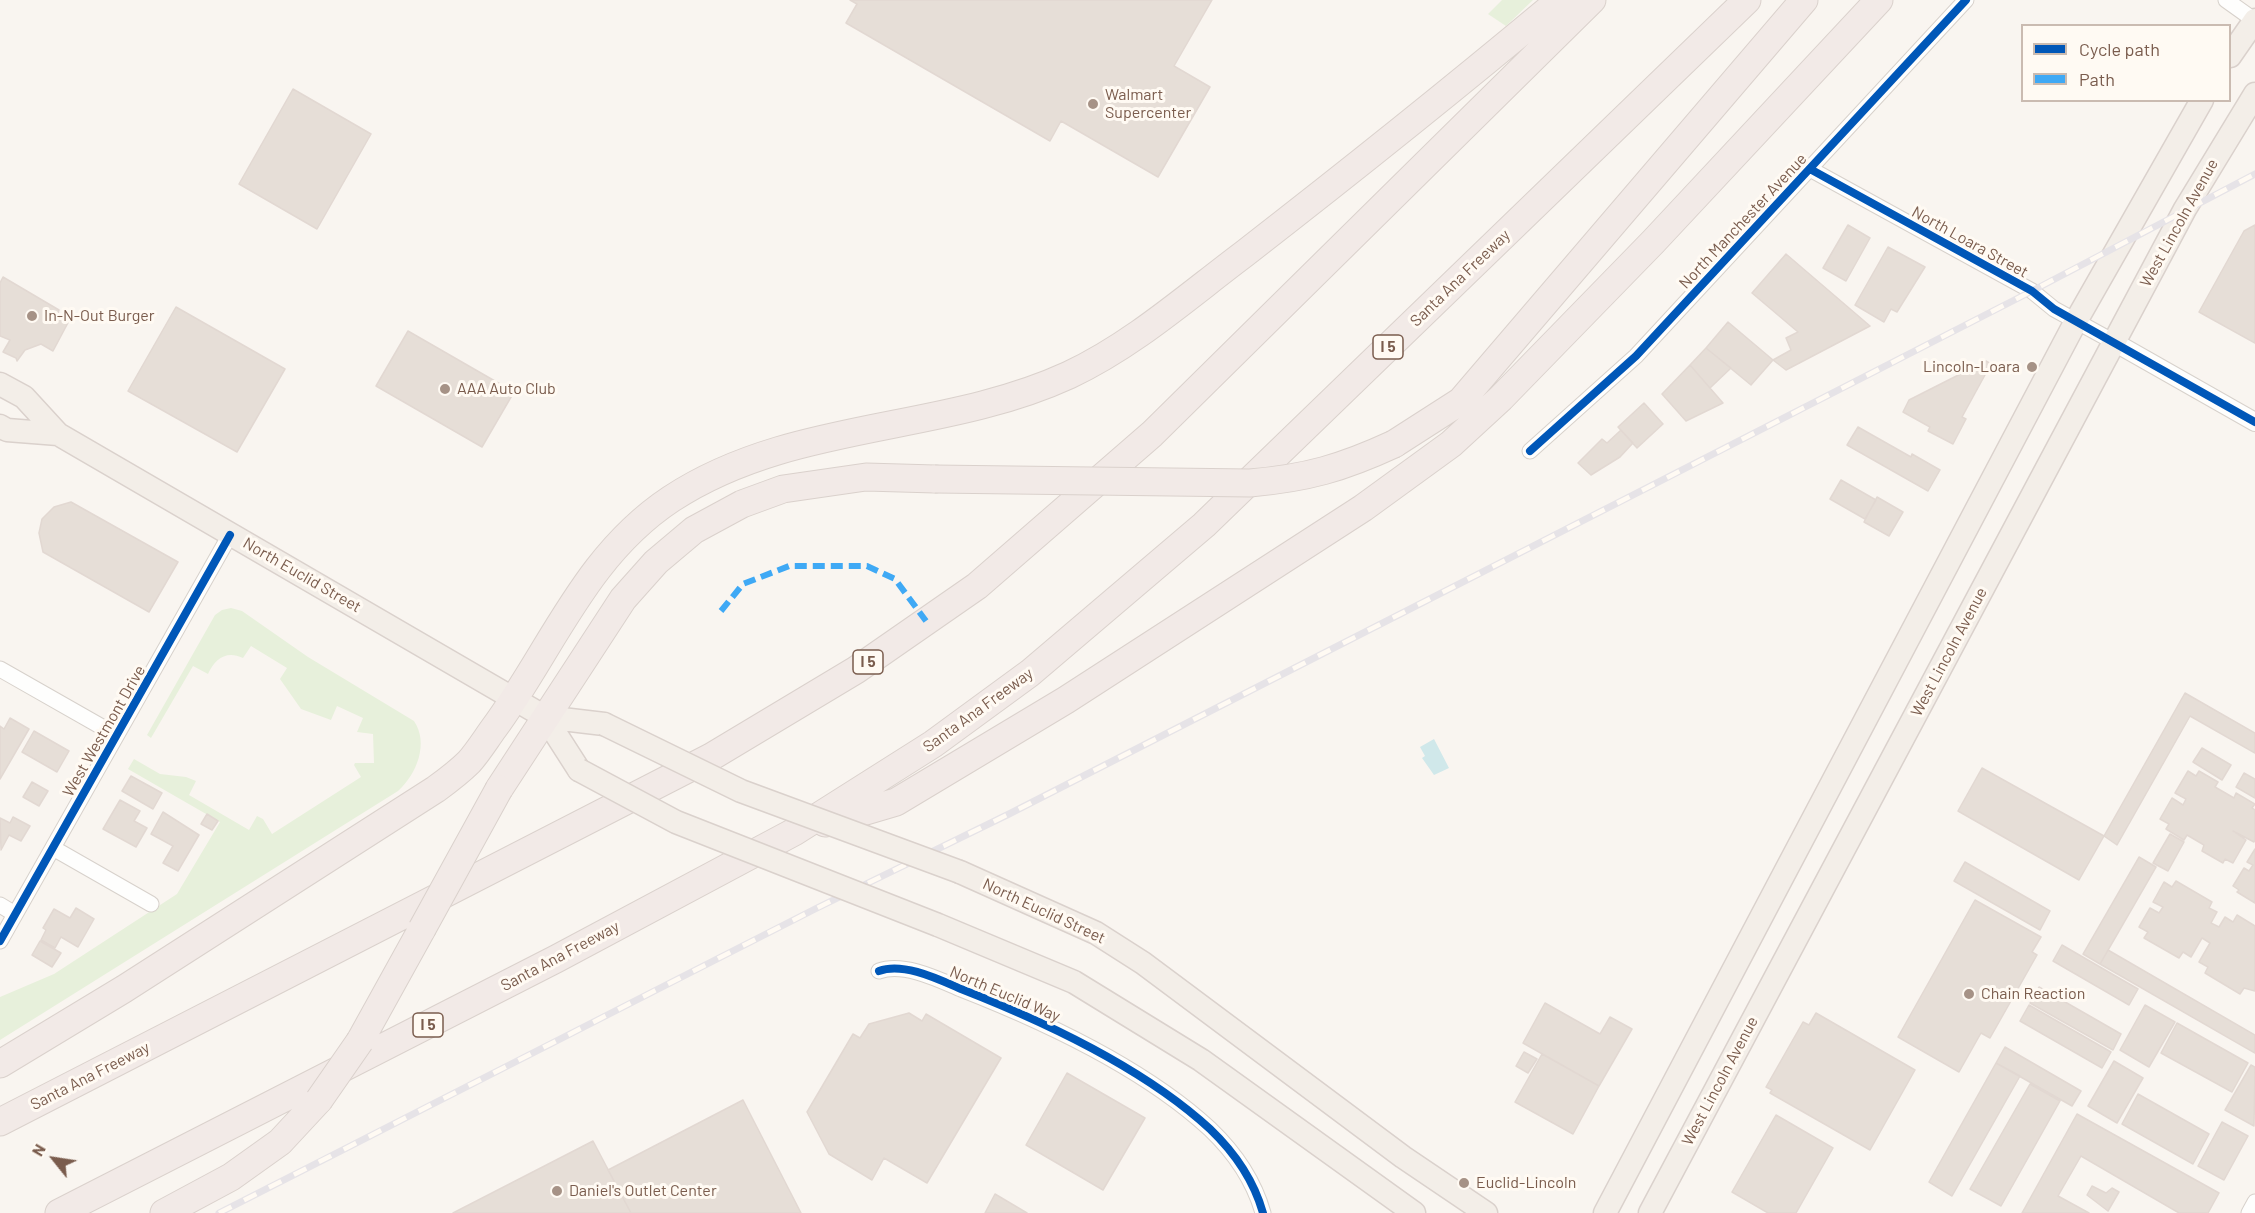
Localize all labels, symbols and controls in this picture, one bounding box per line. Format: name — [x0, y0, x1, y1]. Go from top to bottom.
legend — [2021, 24, 2231, 102]
text: Cycle path — [2079, 38, 2160, 60]
text: Path — [2079, 68, 2115, 90]
place label: Walmart Supercenter — [1105, 85, 1191, 123]
marker: Walmart Supercenter — [1086, 97, 1100, 111]
street label: North Manchester Avenue — [1675, 149, 1811, 293]
street label: West Lincoln Avenue — [2136, 156, 2222, 290]
street label: North Loara Street — [1908, 202, 2032, 282]
street label: Santa Ana Freeway — [1406, 225, 1514, 331]
place label: In-N-Out Burger — [44, 306, 155, 326]
marker: In-N-Out Burger — [25, 309, 39, 323]
road number: I 5 — [1373, 335, 1403, 359]
place label: Lincoln-Loara — [1923, 357, 2020, 377]
marker: Lincoln-Loara — [2025, 360, 2039, 374]
place label: AAA Auto Club — [457, 379, 556, 399]
marker: AAA Auto Club — [438, 382, 452, 396]
street label: North Euclid Street — [240, 533, 364, 617]
street label: West Lincoln Avenue — [1907, 584, 1991, 720]
road number: I 5 — [853, 650, 883, 674]
street label: West Westmont Drive — [59, 662, 149, 800]
street label: Santa Ana Freeway — [919, 664, 1037, 756]
street label: North Euclid Street — [980, 874, 1108, 948]
street label: Santa Ana Freeway — [498, 917, 622, 995]
street label: North Euclid Way — [947, 962, 1063, 1026]
place label: Chain Reaction — [1981, 984, 2085, 1004]
marker: Chain Reaction — [1962, 987, 1976, 1001]
road number: I 5 — [413, 1013, 443, 1037]
street label: West Lincoln Avenue — [1678, 1013, 1762, 1149]
street label: Santa Ana Freeway — [27, 1038, 153, 1114]
north arrow — [24, 1129, 84, 1189]
text: N — [27, 1140, 49, 1159]
place label: Euclid-Lincoln — [1476, 1173, 1576, 1193]
marker: Euclid-Lincoln — [1457, 1176, 1471, 1190]
place label: Daniel's Outlet Center — [569, 1181, 717, 1201]
marker: Daniel's Outlet Center — [550, 1184, 564, 1198]

